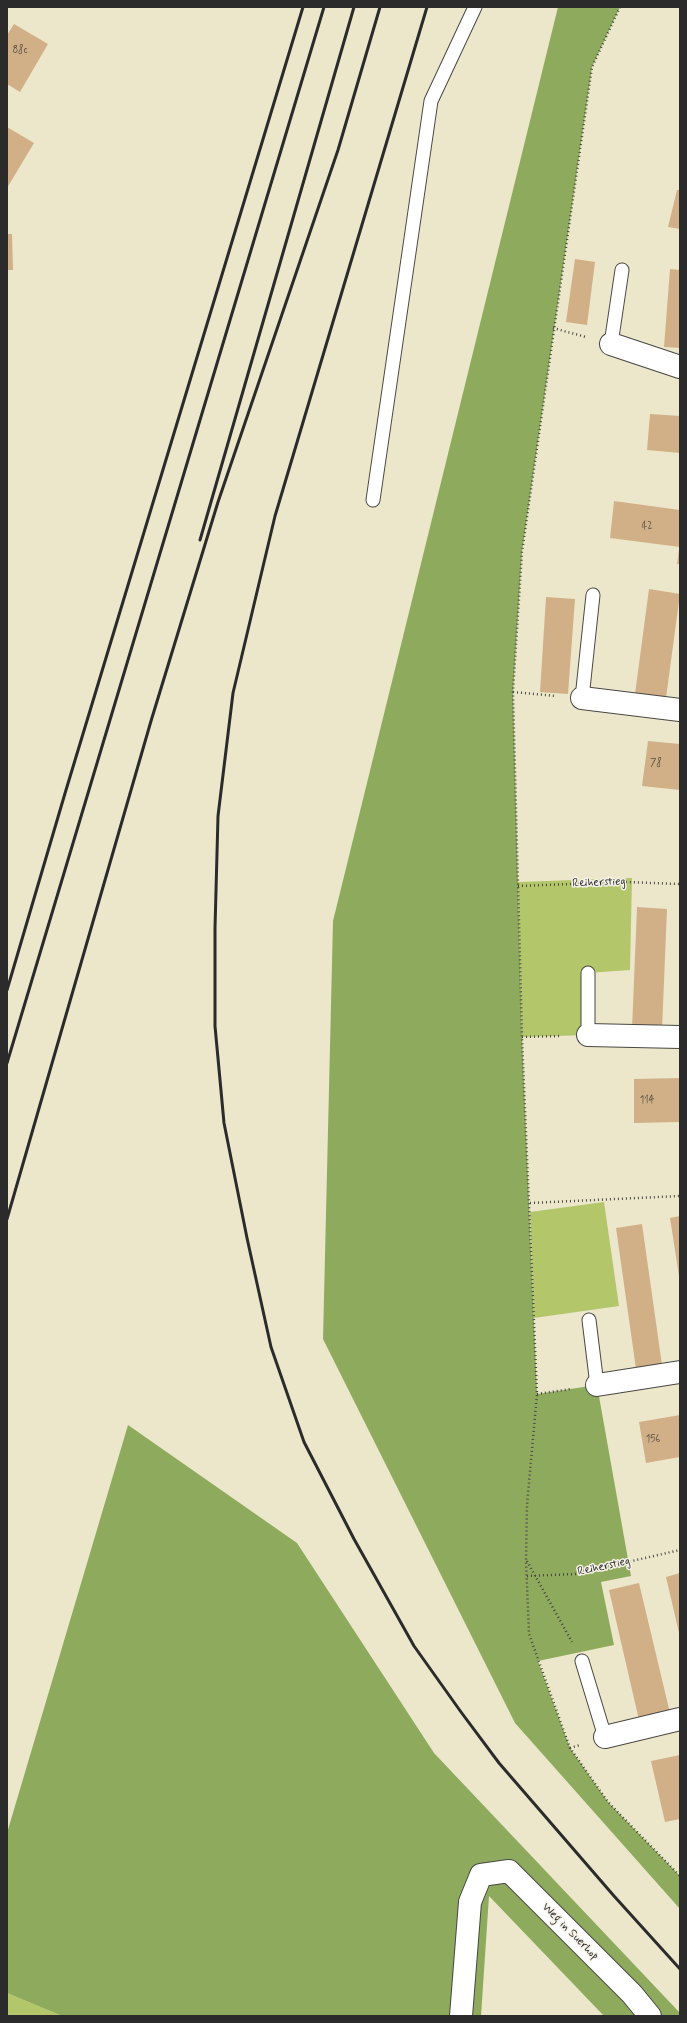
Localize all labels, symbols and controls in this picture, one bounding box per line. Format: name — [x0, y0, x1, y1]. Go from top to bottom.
house number: 88c — [12, 45, 28, 57]
house number: 42 — [641, 521, 653, 533]
house number: 78 — [650, 758, 662, 770]
street label: Reiherstieg — [572, 875, 626, 891]
house number: 114 — [640, 1095, 654, 1107]
house number: 156 — [646, 1434, 660, 1446]
street label: Reiherstieg — [576, 1554, 632, 1580]
street label: Weg in Suerhop — [538, 1900, 602, 1964]

